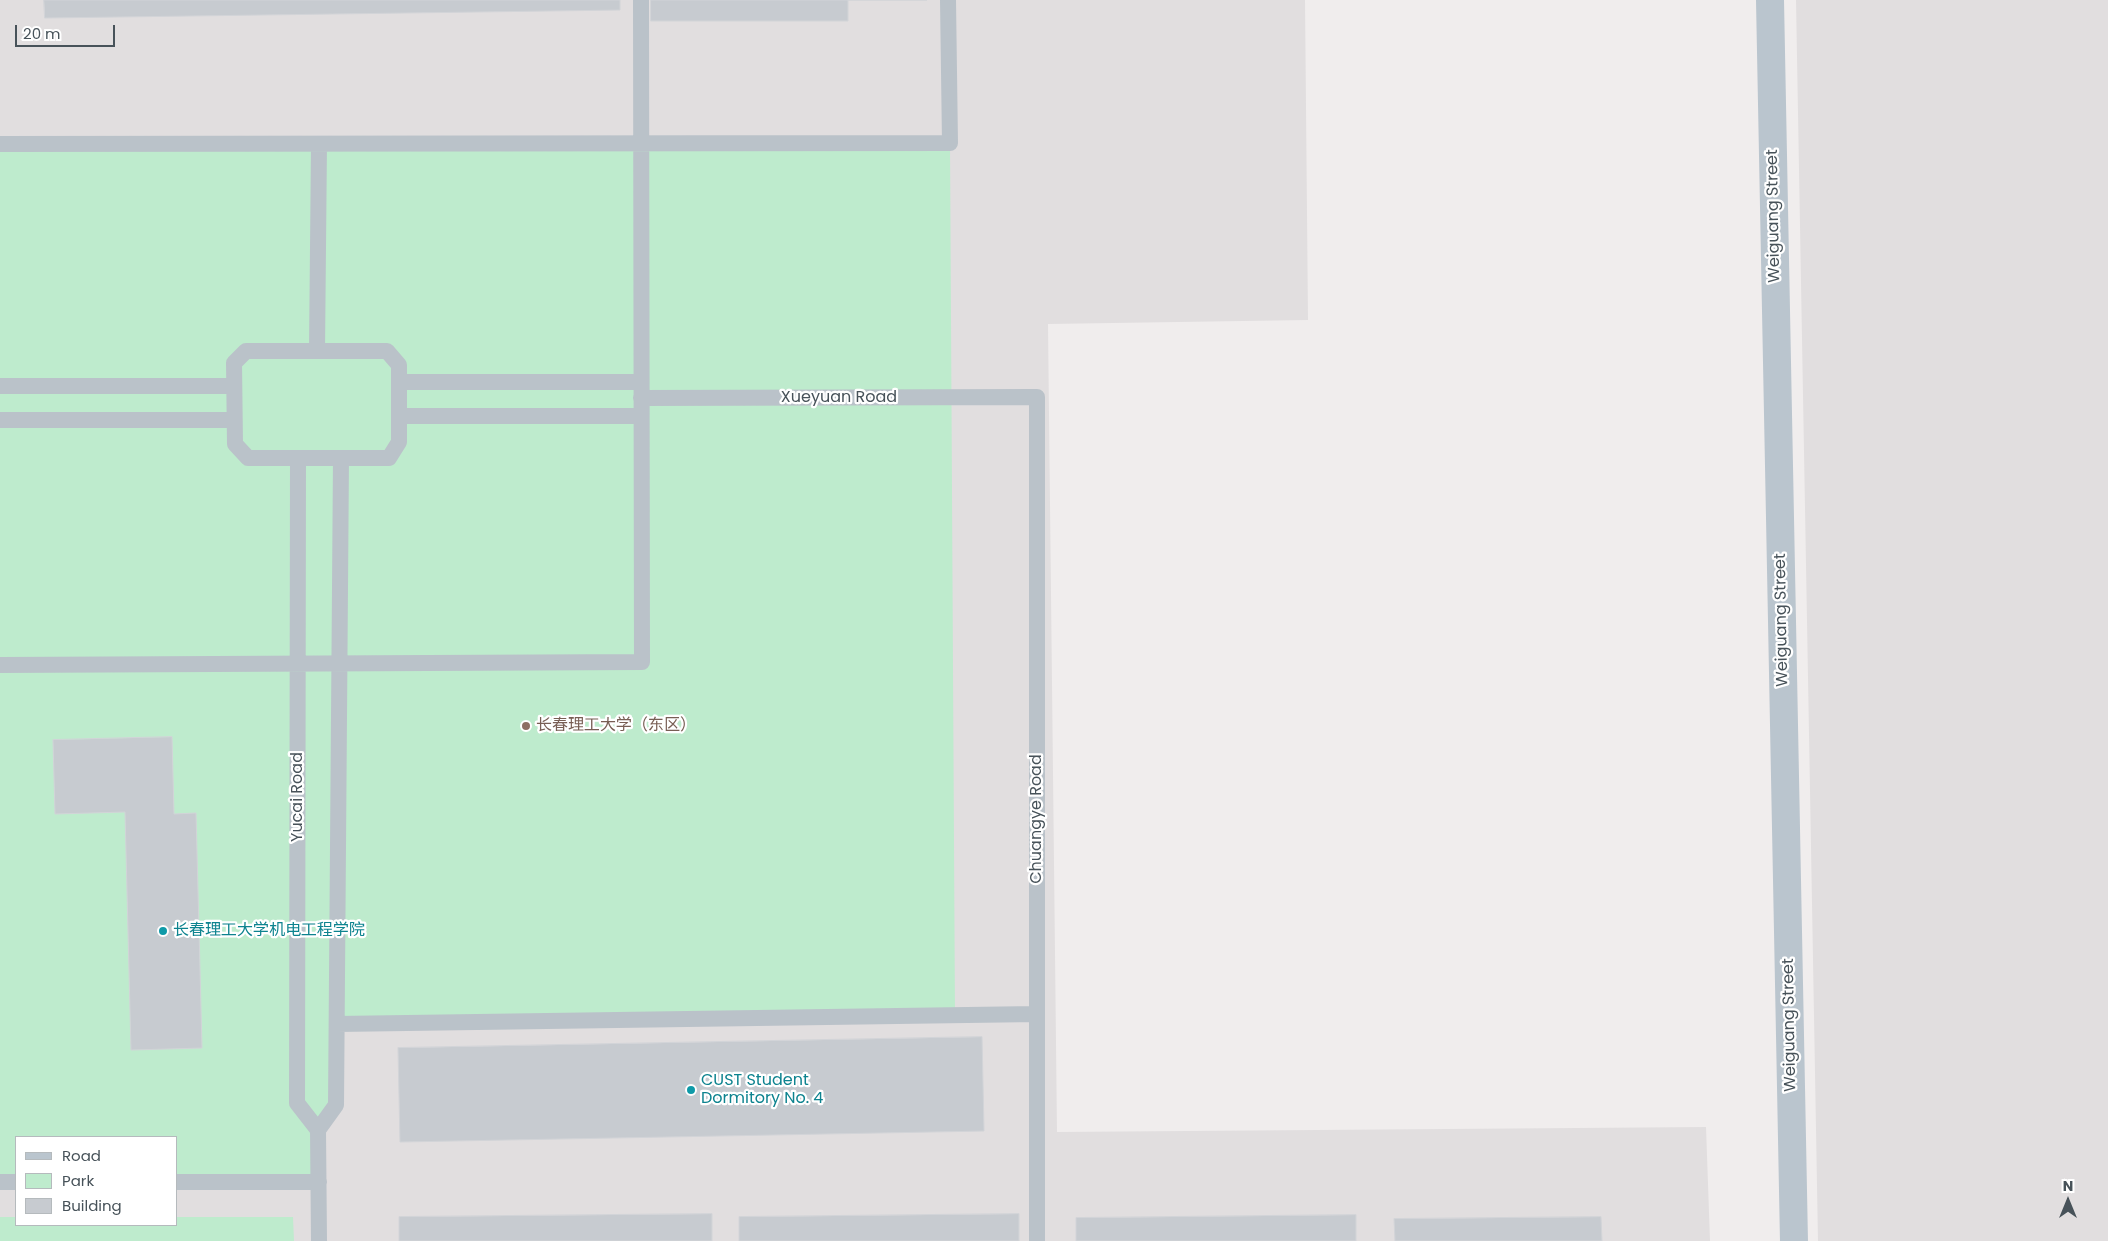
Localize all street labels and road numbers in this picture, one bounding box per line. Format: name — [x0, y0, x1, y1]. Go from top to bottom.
street label: Weiguang Street — [1763, 149, 1785, 283]
street label: Xueyuan Road — [781, 388, 897, 408]
street label: Weiguang Street — [1771, 553, 1793, 687]
street label: Yucai Road — [288, 752, 308, 842]
street label: Chuangye Road — [1027, 754, 1047, 884]
street label: Weiguang Street — [1779, 958, 1801, 1092]

